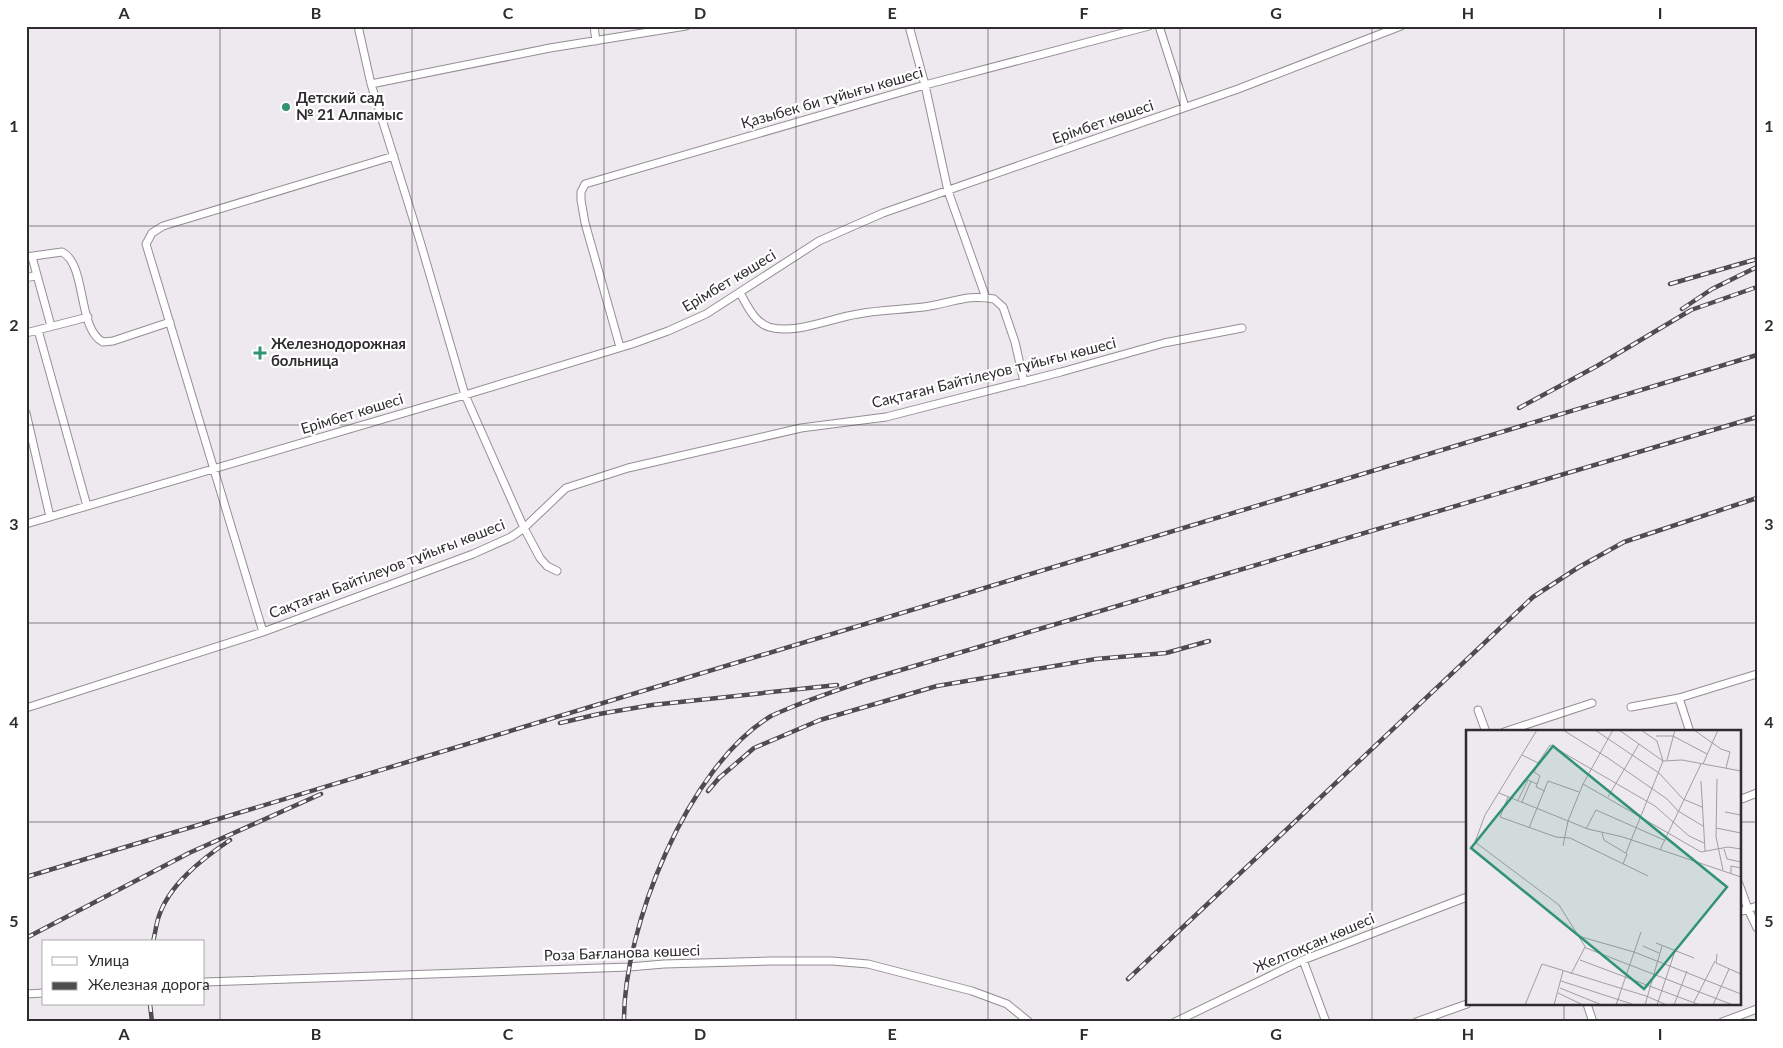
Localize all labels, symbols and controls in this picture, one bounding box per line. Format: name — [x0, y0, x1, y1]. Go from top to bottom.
text: A — [117, 3, 130, 22]
text: B — [311, 3, 321, 22]
text: C — [503, 3, 514, 22]
text: D — [694, 3, 706, 22]
text: E — [887, 3, 897, 22]
text: F — [1079, 3, 1089, 22]
text: G — [1270, 3, 1282, 22]
text: H — [1462, 3, 1474, 22]
text: I — [1658, 3, 1662, 22]
street label: Қазыбек би тұйығы көшесі — [739, 62, 925, 132]
place label: Детский сад № 21 Алпамыс — [296, 88, 403, 123]
street label: Ерімбет көшесі — [1050, 95, 1156, 147]
marker: Детский сад № 21 Алпамыс — [280, 101, 292, 113]
text: 1 — [9, 116, 19, 135]
text: 1 — [1764, 116, 1774, 135]
street label: Ерімбет көшесі — [678, 245, 779, 315]
text: 2 — [9, 315, 19, 334]
text: 2 — [1764, 315, 1774, 334]
street label: Сақтаған Байтілеуов тұйығы көшесі — [870, 333, 1118, 411]
place label: Железнодорожная больница — [271, 334, 406, 369]
marker: Железнодорожная больница — [253, 346, 267, 360]
street label: Ерімбет көшесі — [298, 389, 405, 437]
text: 3 — [9, 514, 19, 533]
text: 3 — [1764, 514, 1774, 533]
street label: Сақтаған Байтілеуов тұйығы көшесі — [266, 515, 507, 621]
text: 4 — [9, 712, 19, 731]
text: 4 — [1764, 712, 1774, 731]
inset map — [1466, 730, 1740, 1006]
street label: Желтоқсан көшесі — [1250, 908, 1377, 976]
text: 5 — [9, 911, 19, 930]
text: 5 — [1764, 911, 1774, 930]
legend — [42, 940, 205, 1006]
street label: Роза Бағланова көшесі — [543, 940, 701, 964]
text: Улица — [88, 951, 129, 969]
text: Железная дорога — [88, 975, 210, 993]
text: A — [117, 1024, 130, 1043]
text: B — [311, 1024, 321, 1043]
text: C — [503, 1024, 514, 1043]
text: D — [694, 1024, 706, 1043]
text: E — [887, 1024, 897, 1043]
text: F — [1079, 1024, 1089, 1043]
text: G — [1270, 1024, 1282, 1043]
text: H — [1462, 1024, 1474, 1043]
text: I — [1658, 1024, 1662, 1043]

